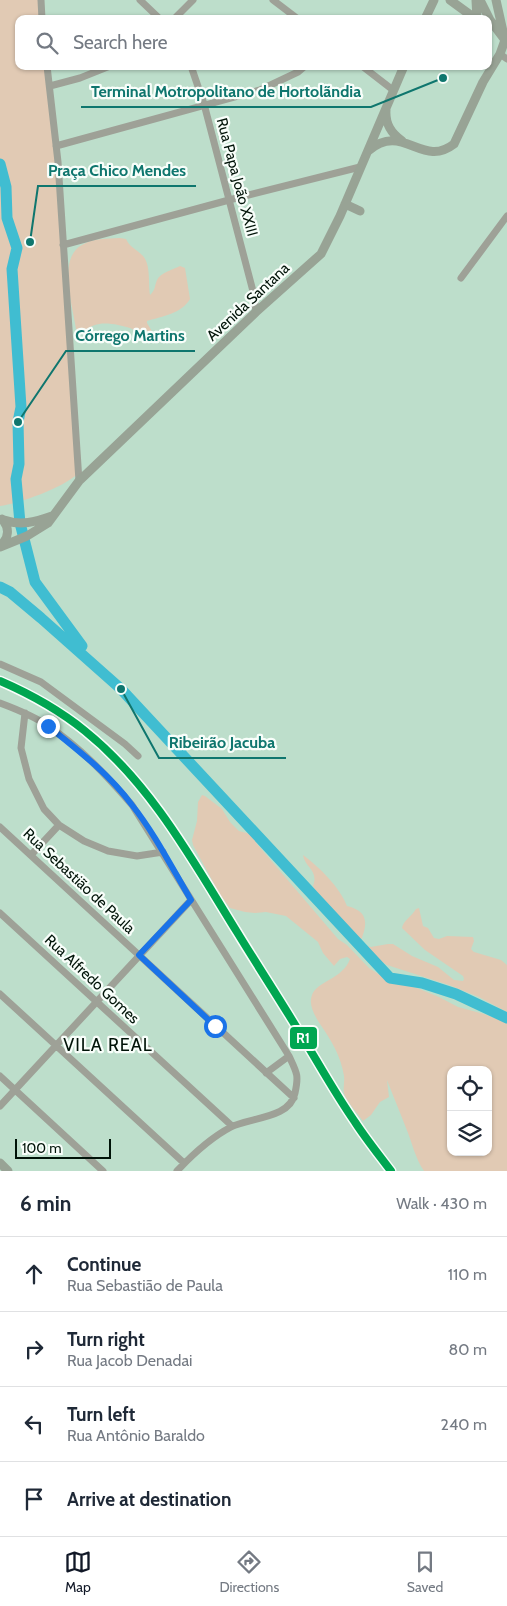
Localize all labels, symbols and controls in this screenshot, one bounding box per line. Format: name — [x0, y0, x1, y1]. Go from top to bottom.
search box — [15, 15, 492, 70]
icon: search — [33, 29, 61, 57]
text: Search here — [73, 31, 167, 54]
callout: Terminal Motropolitano de Hortolãndia — [81, 76, 371, 107]
text: Terminal Motropolitano de Hortolãndia — [91, 82, 361, 101]
street label: Rua Papa João XXIII — [213, 116, 261, 238]
callout: Praça Chico Mendes — [38, 155, 196, 186]
text: Praça Chico Mendes — [48, 161, 186, 180]
street label: Avenida Santana — [203, 259, 294, 345]
callout: Córrego Martins — [66, 320, 195, 351]
text: Córrego Martins — [75, 326, 185, 345]
route end — [37, 715, 60, 738]
callout: Ribeirão Jacuba — [159, 727, 286, 758]
text: Ribeirão Jacuba — [169, 733, 275, 752]
street label: Rua Sebastião de Paula — [19, 825, 139, 938]
street label: Rua Alfredo Gomes — [41, 931, 143, 1027]
route start — [204, 1015, 227, 1038]
line badge: R1 — [289, 1026, 318, 1050]
text: R1 — [296, 1029, 310, 1047]
district label: VILA REAL — [63, 1034, 153, 1056]
map controls — [447, 1066, 492, 1156]
button: locate — [447, 1066, 492, 1111]
button: layers — [447, 1111, 492, 1156]
scale bar — [15, 1136, 111, 1159]
text: 100 m — [22, 1139, 62, 1157]
text: 6 min — [20, 1191, 71, 1216]
text: Walk · 430 m — [396, 1194, 487, 1213]
text: Continue — [67, 1253, 141, 1276]
icon: ahead — [20, 1260, 48, 1288]
text: 110 m — [448, 1265, 487, 1284]
text: Rua Sebastião de Paula — [67, 1276, 223, 1295]
text: Turn right — [67, 1328, 145, 1351]
icon: right — [20, 1335, 48, 1363]
text: 80 m — [449, 1340, 487, 1359]
text: Rua Jacob Denadai — [67, 1351, 192, 1370]
text: Turn left — [67, 1403, 135, 1426]
icon: left — [20, 1410, 48, 1438]
text: 240 m — [441, 1415, 487, 1434]
text: Rua Antônio Baraldo — [67, 1426, 205, 1445]
icon: arrive — [20, 1485, 48, 1513]
text: Arrive at destination — [67, 1488, 231, 1511]
tab: Map — [64, 1548, 92, 1596]
tab: Directions — [219, 1548, 279, 1596]
tab: Saved — [407, 1548, 443, 1596]

